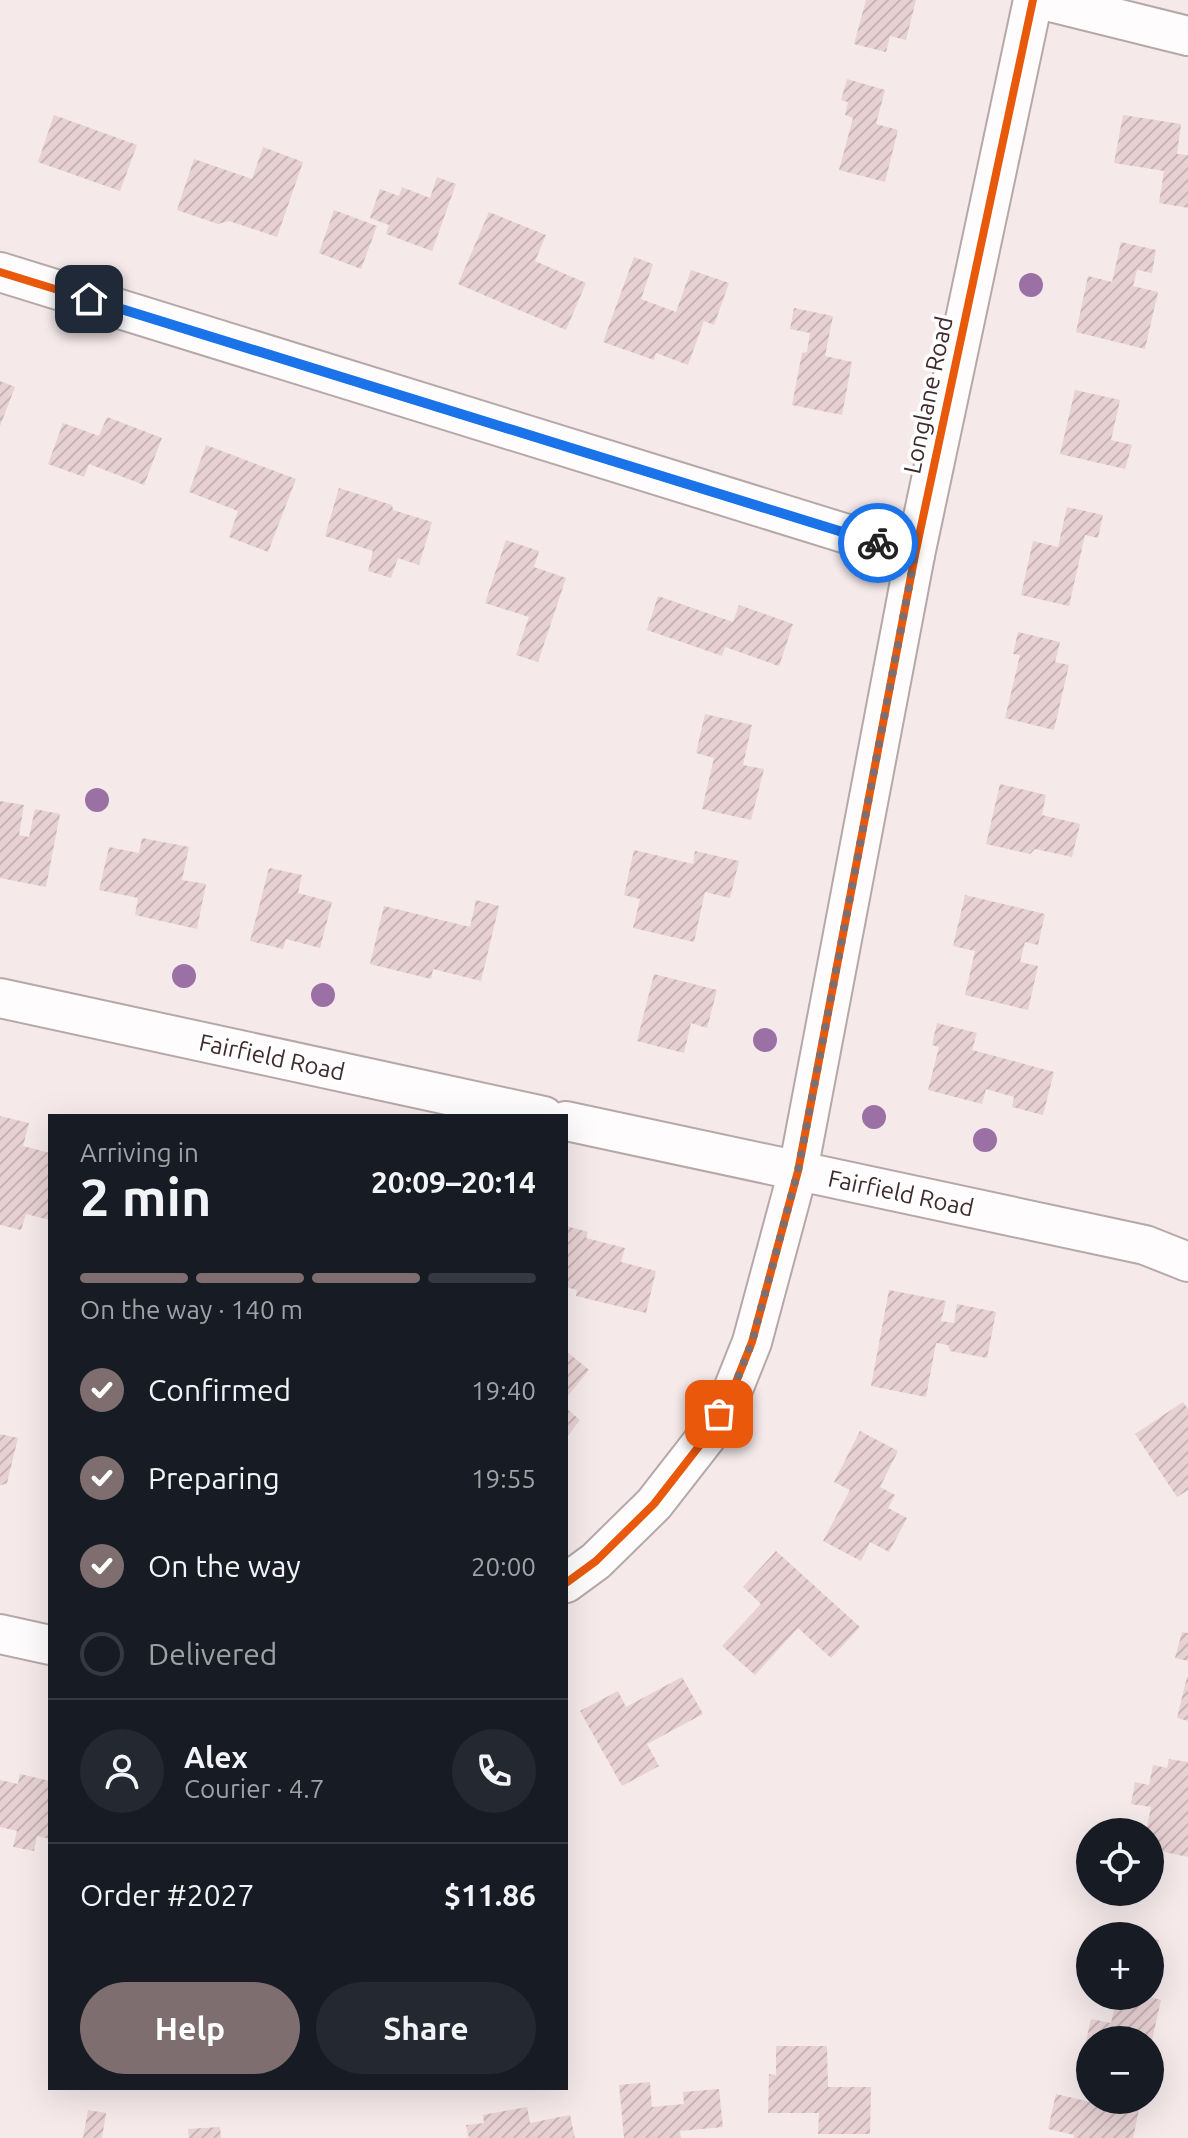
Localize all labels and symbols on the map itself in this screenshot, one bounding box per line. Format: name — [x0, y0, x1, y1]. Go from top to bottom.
pin — [55, 265, 123, 333]
street label: Longlane Road — [898, 314, 958, 476]
courier — [838, 503, 918, 583]
street label: Fairfield Road — [197, 1028, 347, 1086]
street label: Fairfield Road — [826, 1164, 976, 1222]
pin — [685, 1380, 753, 1448]

